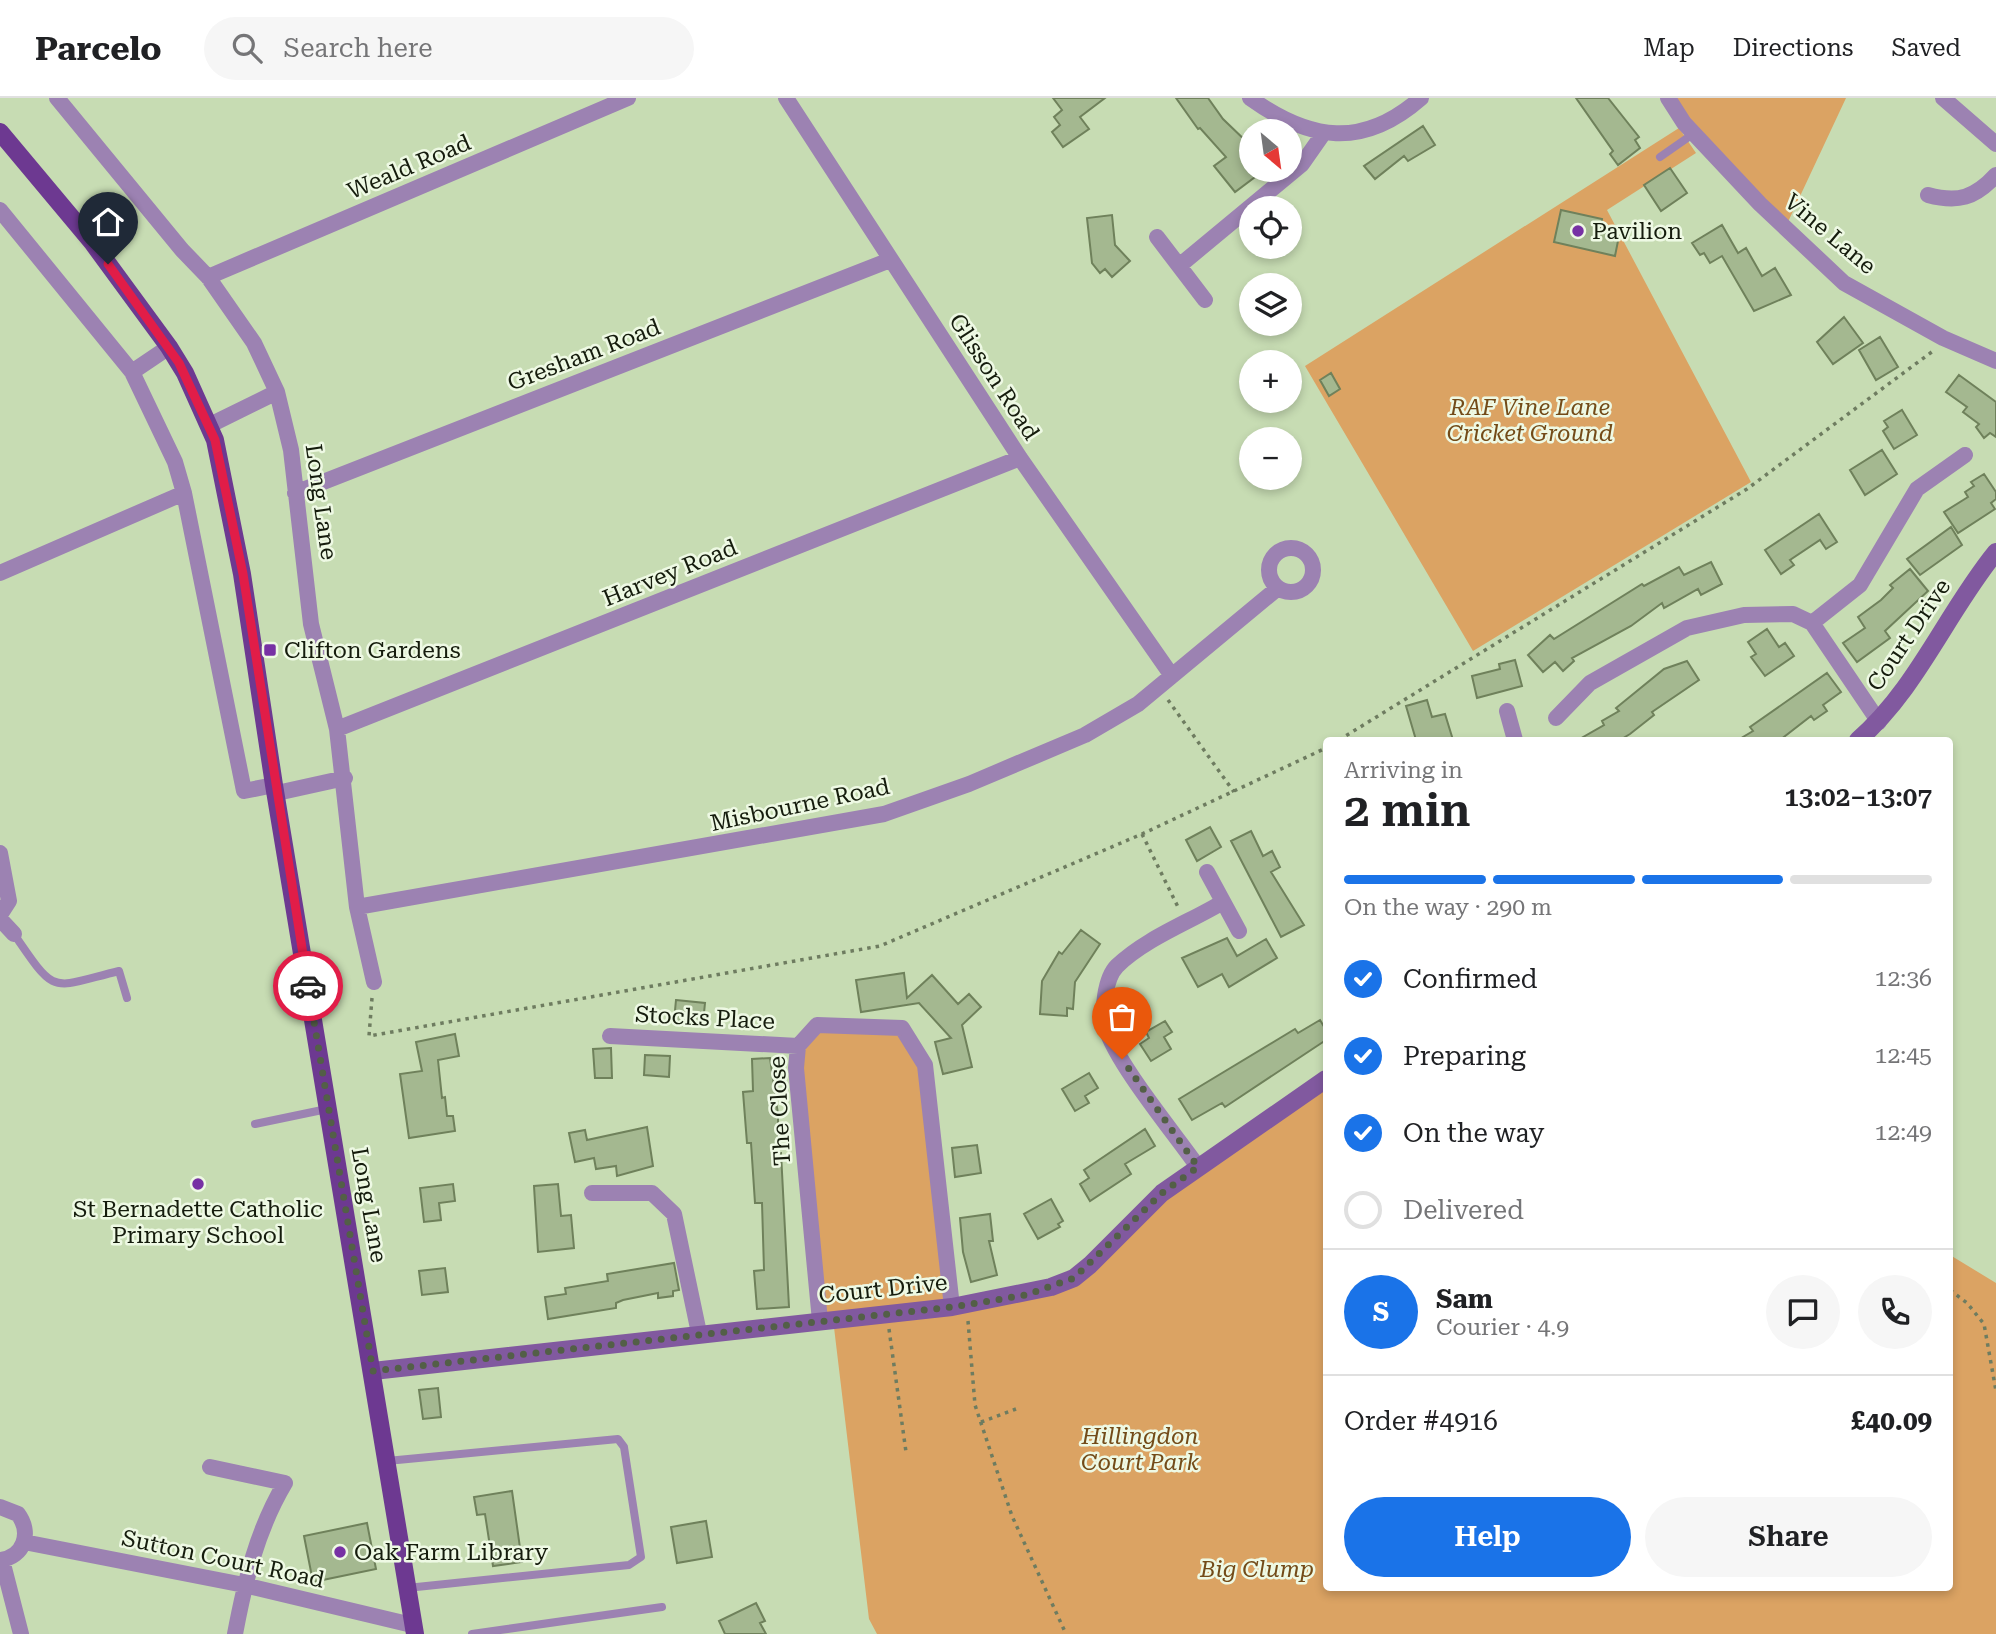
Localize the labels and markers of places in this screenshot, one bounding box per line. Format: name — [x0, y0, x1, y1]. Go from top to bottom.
pin — [78, 192, 138, 264]
place label: Pavilion — [1592, 218, 1682, 245]
marker: Pavilion — [1570, 223, 1586, 239]
place label: Clifton Gardens — [284, 637, 461, 664]
marker: Clifton Gardens — [262, 642, 278, 658]
pin — [1092, 987, 1152, 1059]
marker: St Bernadette Catholic Primary School — [190, 1176, 206, 1192]
place label: St Bernadette Catholic Primary School — [73, 1196, 323, 1249]
place label: Oak Farm Library — [354, 1539, 549, 1566]
marker: Oak Farm Library — [332, 1544, 348, 1560]

